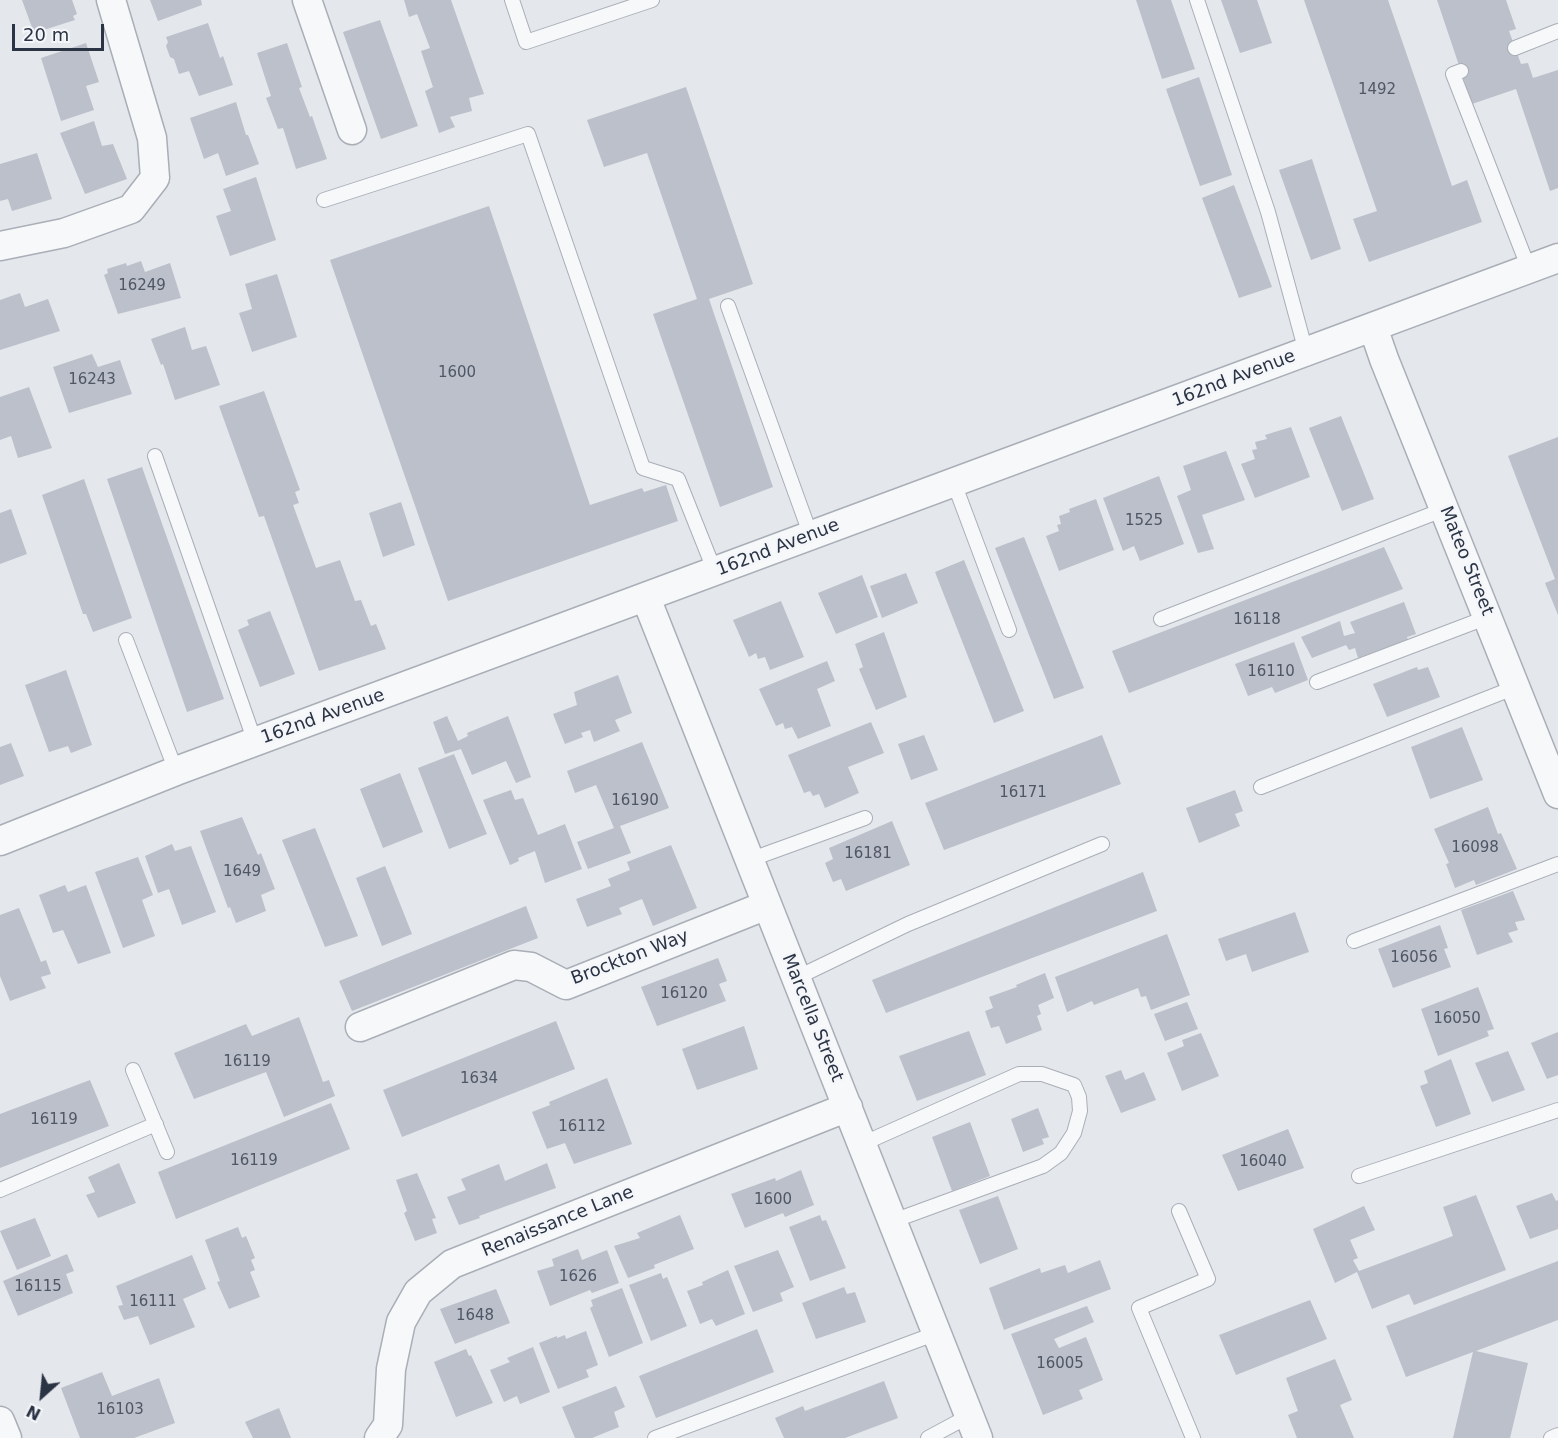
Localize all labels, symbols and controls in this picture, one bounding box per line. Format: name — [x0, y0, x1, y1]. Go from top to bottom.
scale bar — [15, 12, 106, 50]
text: 20 m — [23, 24, 69, 45]
house number: 1492 — [1358, 81, 1396, 99]
house number: 16249 — [118, 277, 166, 295]
street label: 162nd Avenue — [1170, 346, 1298, 412]
house number: 1600 — [438, 364, 476, 382]
house number: 16243 — [68, 371, 116, 389]
street label: Mateo Street — [1434, 503, 1498, 619]
house number: 1525 — [1125, 512, 1163, 530]
street label: 162nd Avenue — [714, 515, 842, 581]
house number: 16118 — [1233, 611, 1281, 629]
house number: 16110 — [1247, 663, 1295, 681]
street label: 162nd Avenue — [258, 685, 388, 749]
house number: 16171 — [999, 784, 1047, 802]
house number: 16190 — [611, 792, 659, 810]
house number: 16098 — [1451, 839, 1499, 857]
house number: 16181 — [844, 845, 892, 863]
house number: 1649 — [223, 863, 261, 881]
street label: Brockton Way — [568, 926, 692, 990]
house number: 16056 — [1390, 949, 1438, 967]
street label: Marcella Street — [777, 951, 847, 1085]
house number: 16120 — [660, 985, 708, 1003]
house number: 16050 — [1433, 1010, 1481, 1028]
house number: 16119 — [223, 1053, 271, 1071]
house number: 1634 — [460, 1070, 498, 1088]
house number: 16119 — [30, 1111, 78, 1129]
house number: 16112 — [558, 1118, 606, 1136]
house number: 16119 — [230, 1152, 278, 1170]
house number: 16040 — [1239, 1153, 1287, 1171]
street label: Renaissance Lane — [479, 1182, 637, 1262]
house number: 1600 — [754, 1191, 792, 1209]
house number: 1626 — [559, 1268, 597, 1286]
house number: 16115 — [14, 1278, 62, 1296]
house number: 16111 — [129, 1293, 177, 1311]
house number: 1648 — [456, 1307, 494, 1325]
house number: 16005 — [1036, 1355, 1084, 1373]
north arrow — [12, 1366, 72, 1426]
text: N — [23, 1401, 44, 1424]
house number: 16103 — [96, 1401, 144, 1419]

